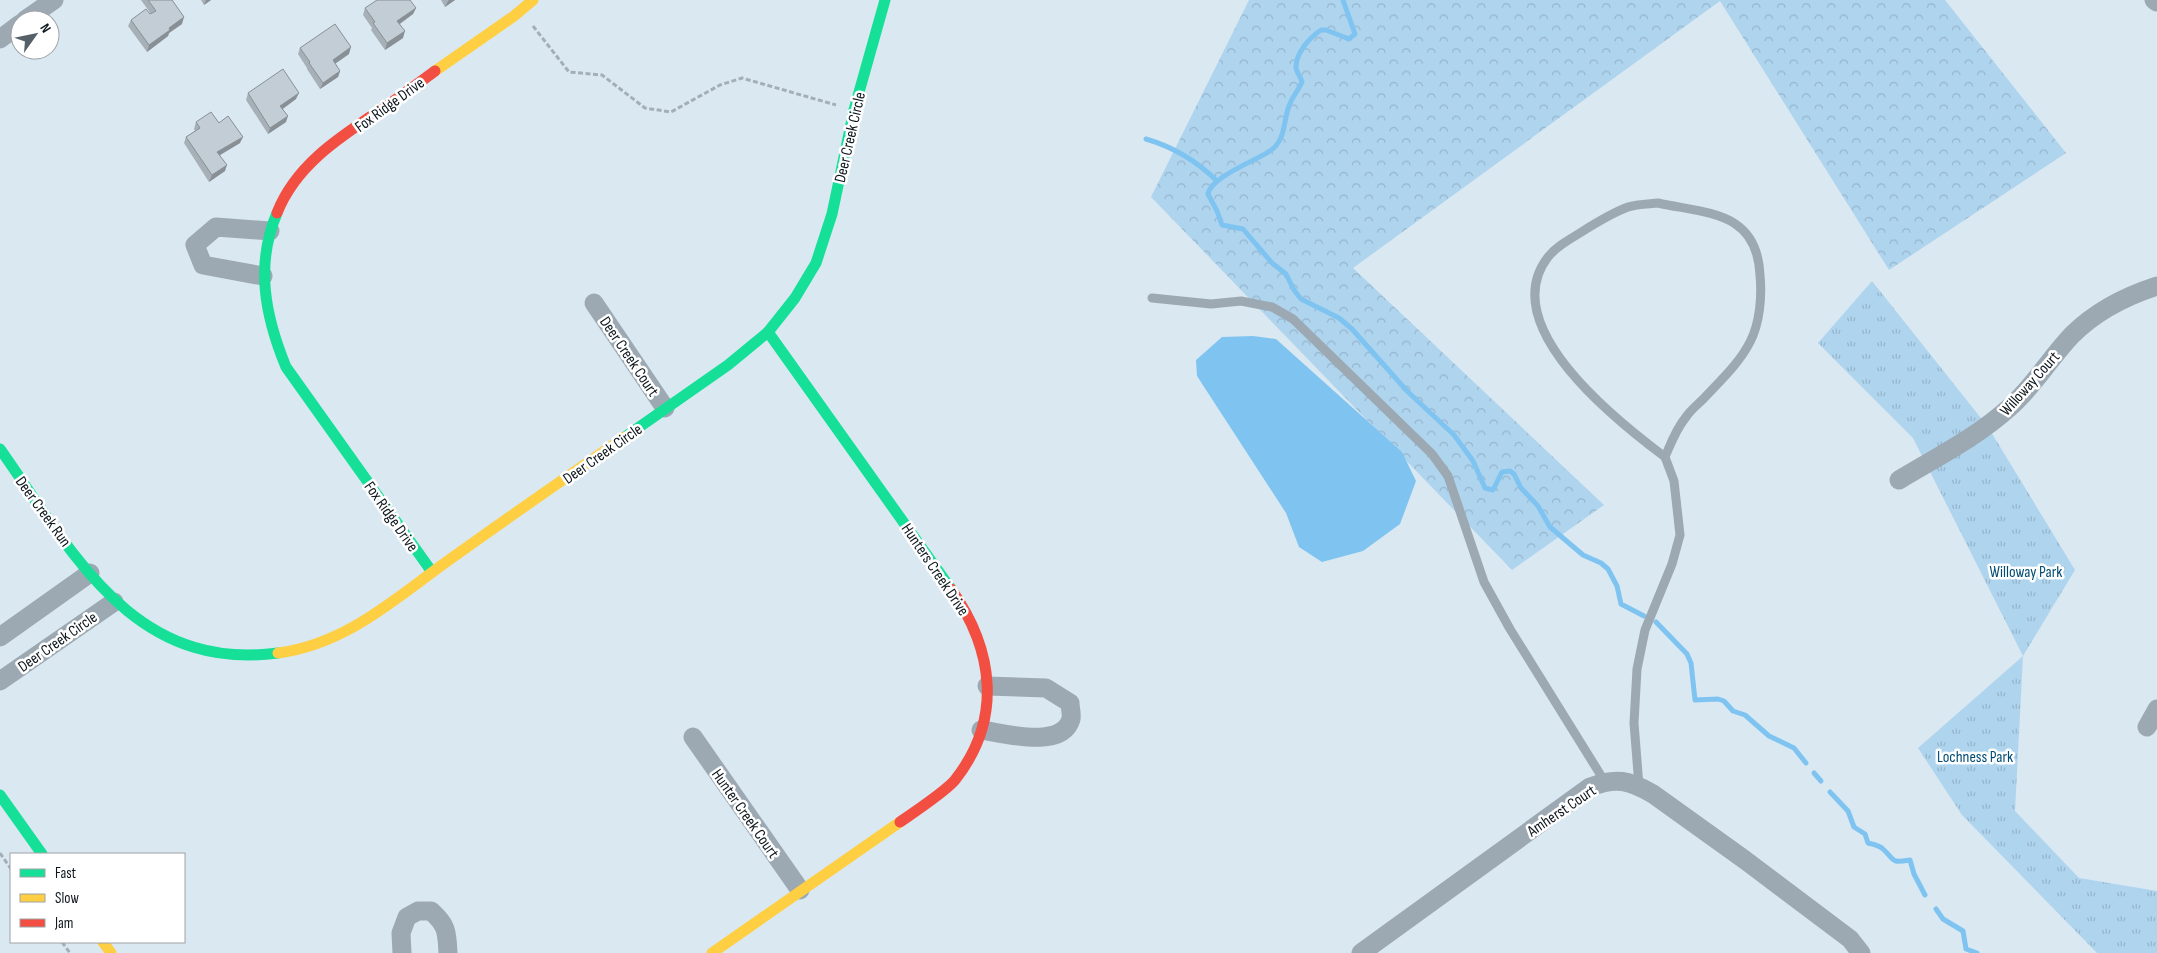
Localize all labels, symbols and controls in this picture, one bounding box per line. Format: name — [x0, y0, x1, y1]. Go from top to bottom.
north arrow — [10, 10, 60, 60]
text: N — [36, 20, 55, 36]
street label: Fox Ridge Drive — [351, 74, 428, 137]
street label: Deer Creek Circle — [831, 90, 870, 184]
street label: Deer Creek Court — [595, 313, 662, 400]
street label: Willoway Court — [1996, 348, 2064, 420]
street label: Deer Creek Circle — [560, 420, 646, 488]
street label: Deer Creek Run — [11, 473, 75, 551]
street label: Fox Ridge Drive — [360, 478, 422, 556]
street label: Hunters Creek Drive — [897, 520, 973, 620]
park label: Willoway Park — [1990, 563, 2062, 582]
street label: Deer Creek Circle — [15, 608, 101, 676]
park label: Lochness Park — [1937, 748, 2013, 767]
street label: Hunter Creek Court — [707, 766, 783, 862]
street label: Amherst Court — [1523, 781, 1600, 842]
legend — [10, 853, 185, 943]
text: Fast — [55, 864, 77, 883]
text: Slow — [55, 889, 79, 908]
text: Jam — [54, 914, 73, 933]

